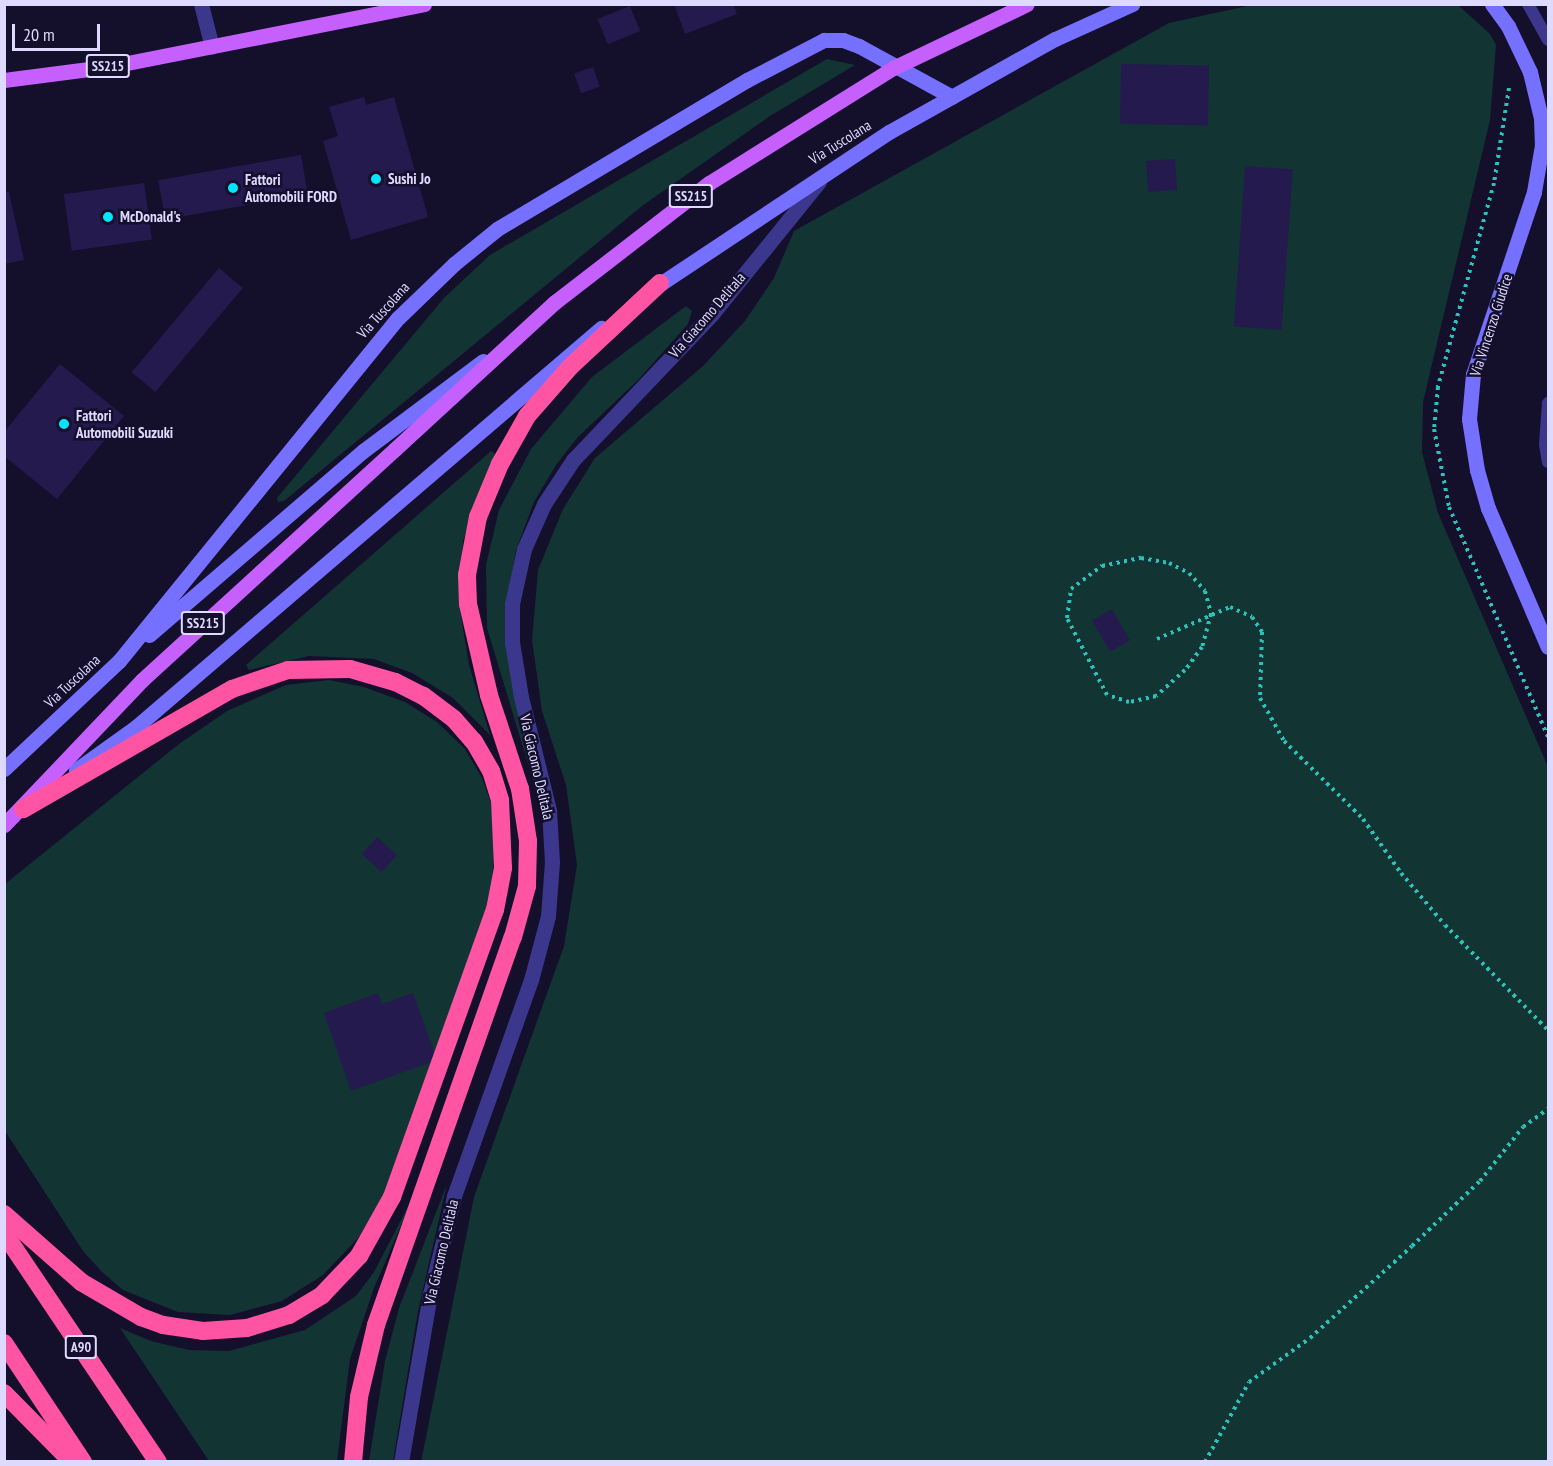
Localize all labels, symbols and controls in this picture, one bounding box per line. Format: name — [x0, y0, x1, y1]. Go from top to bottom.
scale bar — [15, 12, 104, 50]
text: 20 m — [23, 23, 55, 46]
road number: SS215 — [86, 55, 130, 77]
street label: Via Tuscolana — [806, 116, 874, 168]
place label: Fattori Automobili FORD — [245, 170, 337, 205]
place label: Sushi Jo — [388, 170, 431, 188]
marker: Sushi Jo — [369, 172, 383, 186]
marker: Fattori Automobili FORD — [226, 181, 240, 195]
road number: SS215 — [668, 185, 714, 207]
place label: McDonald's — [120, 208, 181, 226]
marker: McDonald's — [101, 210, 115, 224]
street label: Via Giacomo Delitala — [665, 269, 749, 361]
street label: Via Vincenzo Giudice — [1466, 271, 1516, 379]
street label: Via Tuscolana — [353, 278, 413, 342]
place label: Fattori Automobili Suzuki — [76, 406, 173, 441]
marker: Fattori Automobili Suzuki — [57, 417, 71, 431]
road number: SS215 — [180, 612, 226, 634]
street label: Via Tuscolana — [40, 651, 104, 711]
street label: Via Giacomo Delitala — [516, 713, 558, 821]
street label: Via Giacomo Delitala — [420, 1198, 462, 1306]
road number: A90 — [64, 1336, 98, 1358]

